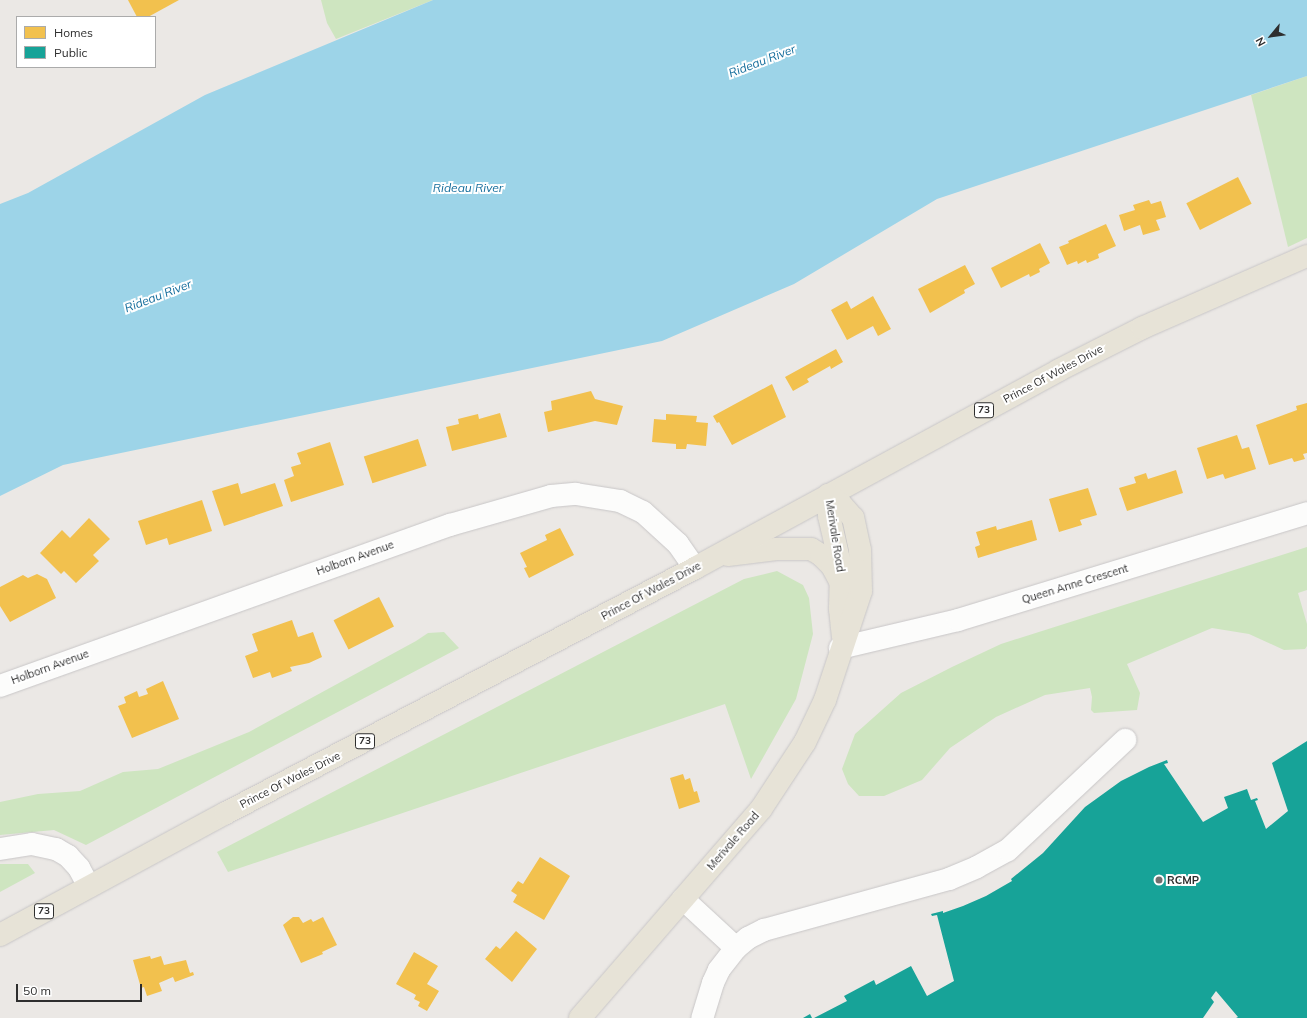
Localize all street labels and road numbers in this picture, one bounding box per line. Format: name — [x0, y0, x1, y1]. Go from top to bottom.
street label: Prince Of Wales Drive — [1001, 342, 1105, 406]
road number: 73 — [974, 402, 994, 418]
street label: Merivale Road — [823, 499, 847, 573]
street label: Holborn Avenue — [314, 538, 396, 578]
street label: Prince Of Wales Drive — [599, 559, 703, 623]
street label: Queen Anne Crescent — [1020, 562, 1130, 606]
street label: Holborn Avenue — [9, 647, 91, 687]
road number: 73 — [355, 733, 375, 749]
street label: Prince Of Wales Drive — [238, 749, 342, 811]
street label: Merivale Road — [704, 809, 762, 873]
road number: 73 — [34, 903, 54, 919]

